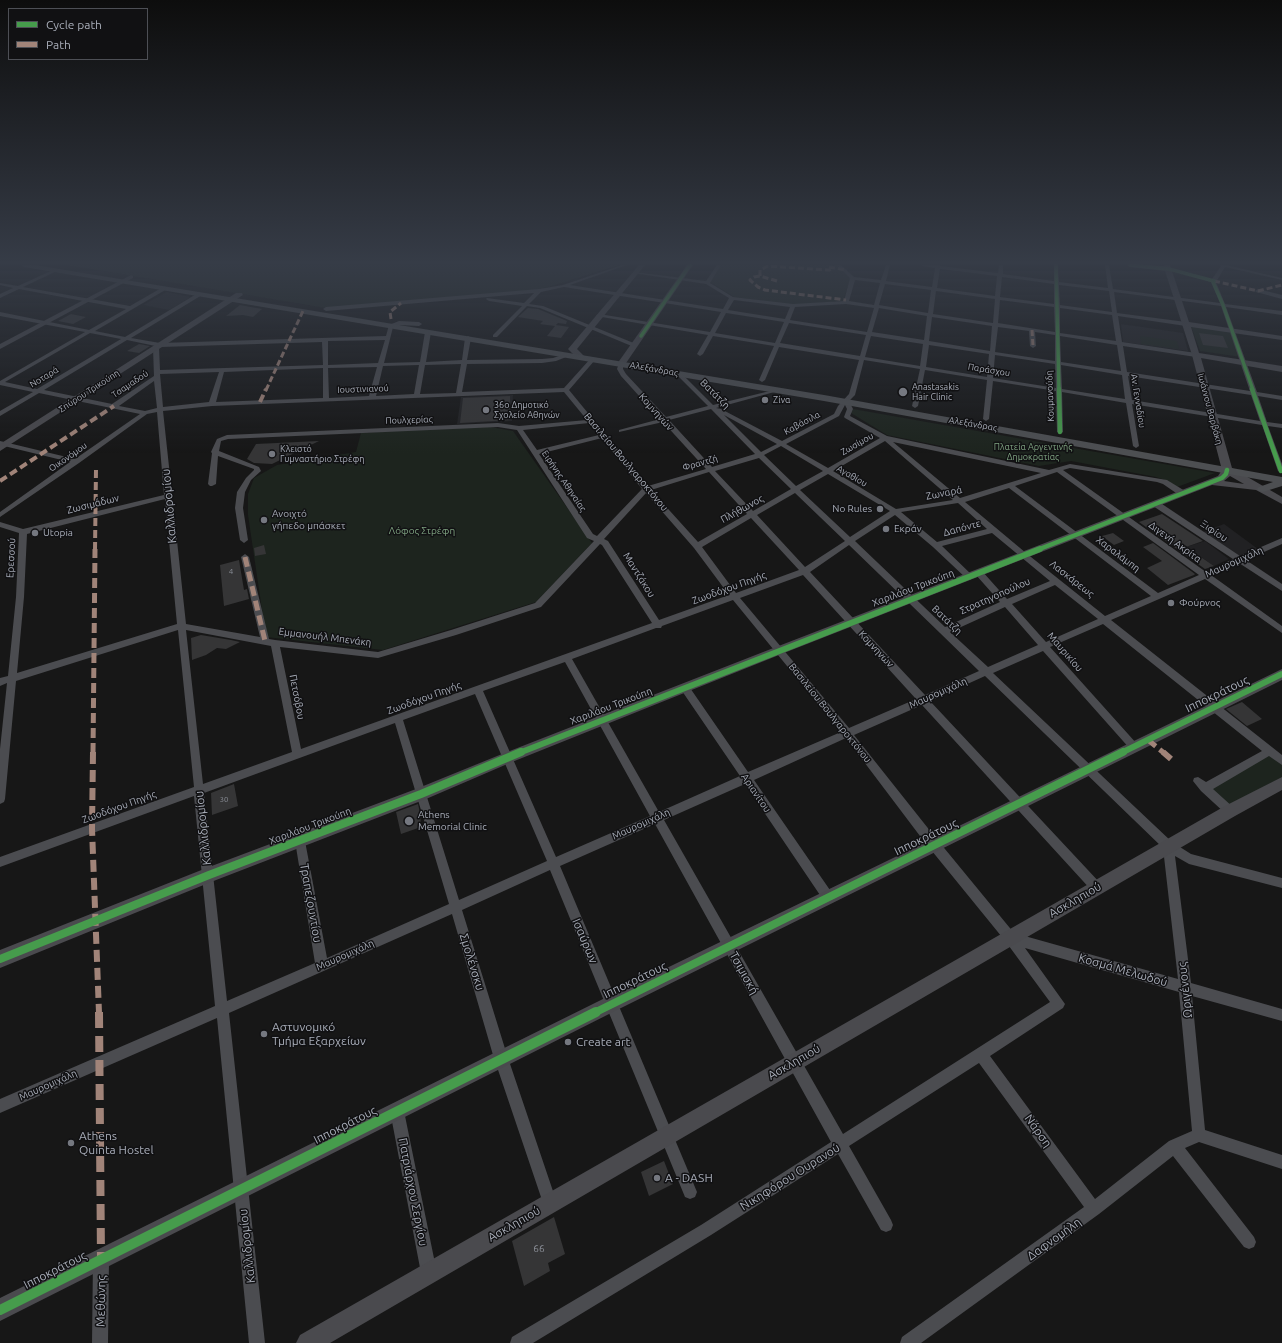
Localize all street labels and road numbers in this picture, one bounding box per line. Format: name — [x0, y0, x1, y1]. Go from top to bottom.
street label: Αλεξάνδρας — [629, 359, 679, 379]
street label: Παράσχου — [967, 361, 1011, 379]
street label: Νοταρά — [28, 364, 60, 390]
street label: Σπύρου Τρικούπη — [57, 367, 121, 415]
street label: Τσαμαδού — [110, 368, 150, 400]
street label: Κουμανούδη — [1044, 370, 1056, 422]
street label: Ιωάννου Βαρβάκη — [1195, 372, 1225, 446]
street label: Αν. Γενναδίου — [1128, 373, 1148, 429]
street label: Βατάτζη — [698, 377, 732, 411]
street label: Ιουστινιανού — [337, 383, 389, 395]
street label: Κομνηνών — [636, 391, 676, 433]
street label: Καβάσιλα — [782, 409, 822, 437]
street label: Βασιλείου Βουλγαροκτόνου — [581, 410, 671, 514]
street label: Πουλχερίας — [385, 414, 433, 426]
street label: Αλεξάνδρας — [948, 414, 998, 434]
street label: Ζωσίμου — [839, 430, 875, 458]
street label: Οικονόμου — [47, 440, 89, 474]
street label: Ειρήνης Αθηναίας — [540, 448, 588, 514]
street label: Φραντζή — [681, 453, 719, 473]
street label: Αγαθίου — [835, 463, 869, 489]
street label: Καλλιδρομίου — [159, 468, 179, 544]
street label: Ζωναρά — [925, 484, 963, 502]
street label: Ζωσιμάδων — [66, 492, 120, 516]
street label: Πλήθωνος — [718, 492, 766, 526]
street label: Δαπόντε — [942, 517, 982, 539]
street label: Ξιφίου — [1198, 518, 1230, 544]
street label: Διγενή Ακρίτα — [1146, 519, 1204, 565]
street label: Χαραλάμπη — [1094, 533, 1142, 575]
street label: Ερεσσού — [4, 538, 18, 578]
street label: Μαυρομιχάλη — [1203, 544, 1265, 580]
street label: Μαντζάκου — [620, 550, 658, 600]
street label: Λασκάρεως — [1047, 558, 1097, 600]
street label: Χαριλάου Τρικούπη — [870, 567, 956, 609]
street label: Ζωοδόχου Πηγής — [690, 569, 768, 607]
street label: Στρατηγοπούλου — [958, 575, 1032, 617]
street label: Βατάτζη — [930, 603, 964, 637]
street label: Εμμανουήλ Μπενάκη — [278, 625, 372, 649]
street label: Κομνηνών — [856, 628, 896, 670]
street label: Μαυρικίου — [1045, 630, 1085, 674]
street label: Βασιλείου Βουλγαροκτόνου — [786, 661, 874, 765]
street label: Ιπποκράτους — [1183, 672, 1251, 716]
street label: Πετσόβου — [287, 673, 307, 721]
street label: Μαυρομιχάλη — [907, 675, 969, 711]
street label: Ζωοδόχου Πηγής — [385, 679, 463, 717]
street label: Χαριλάου Τρικούπη — [568, 685, 654, 727]
street label: Αριανίτου — [739, 771, 773, 815]
street label: Ζωοδόχου Πηγής — [80, 788, 158, 826]
street label: Καλλιδρομίου — [192, 790, 214, 866]
street label: Χαριλάου Τρικούπη — [267, 805, 353, 847]
street label: Μαυρομιχάλη — [610, 806, 672, 842]
street label: Ιπποκράτους — [892, 815, 960, 859]
street label: Τραπεζουντίου — [297, 862, 325, 944]
street label: Ασκληπιού — [1046, 879, 1104, 921]
street label: Ισαύρων — [569, 916, 601, 966]
street label: Σμολένσκυ — [457, 932, 487, 992]
street label: Μαυρομιχάλη — [314, 937, 376, 973]
street label: Τσιμισκή — [726, 949, 762, 997]
street label: Κοσμά Μελωδού — [1077, 950, 1169, 990]
street label: Ιπποκράτους — [601, 958, 669, 1002]
street label: Ωριγένους — [1175, 961, 1195, 1019]
street label: Ασκληπιού — [765, 1041, 823, 1083]
street label: Μαυρομιχάλη — [17, 1067, 79, 1103]
street label: Ιπποκράτους — [311, 1103, 379, 1147]
street label: Νάρση — [1021, 1112, 1055, 1150]
street label: Πατριάρχου Σεργίου — [395, 1137, 431, 1247]
street label: Νικηφόρου Ουρανού — [737, 1140, 843, 1214]
street label: Ασκληπιού — [485, 1203, 543, 1245]
street label: Καλλιδρομίου — [236, 1208, 258, 1284]
street label: Δαφνομήλη — [1024, 1215, 1084, 1263]
street label: Ιπποκράτους — [21, 1248, 89, 1292]
street label: Μεθώνης — [93, 1275, 109, 1327]

